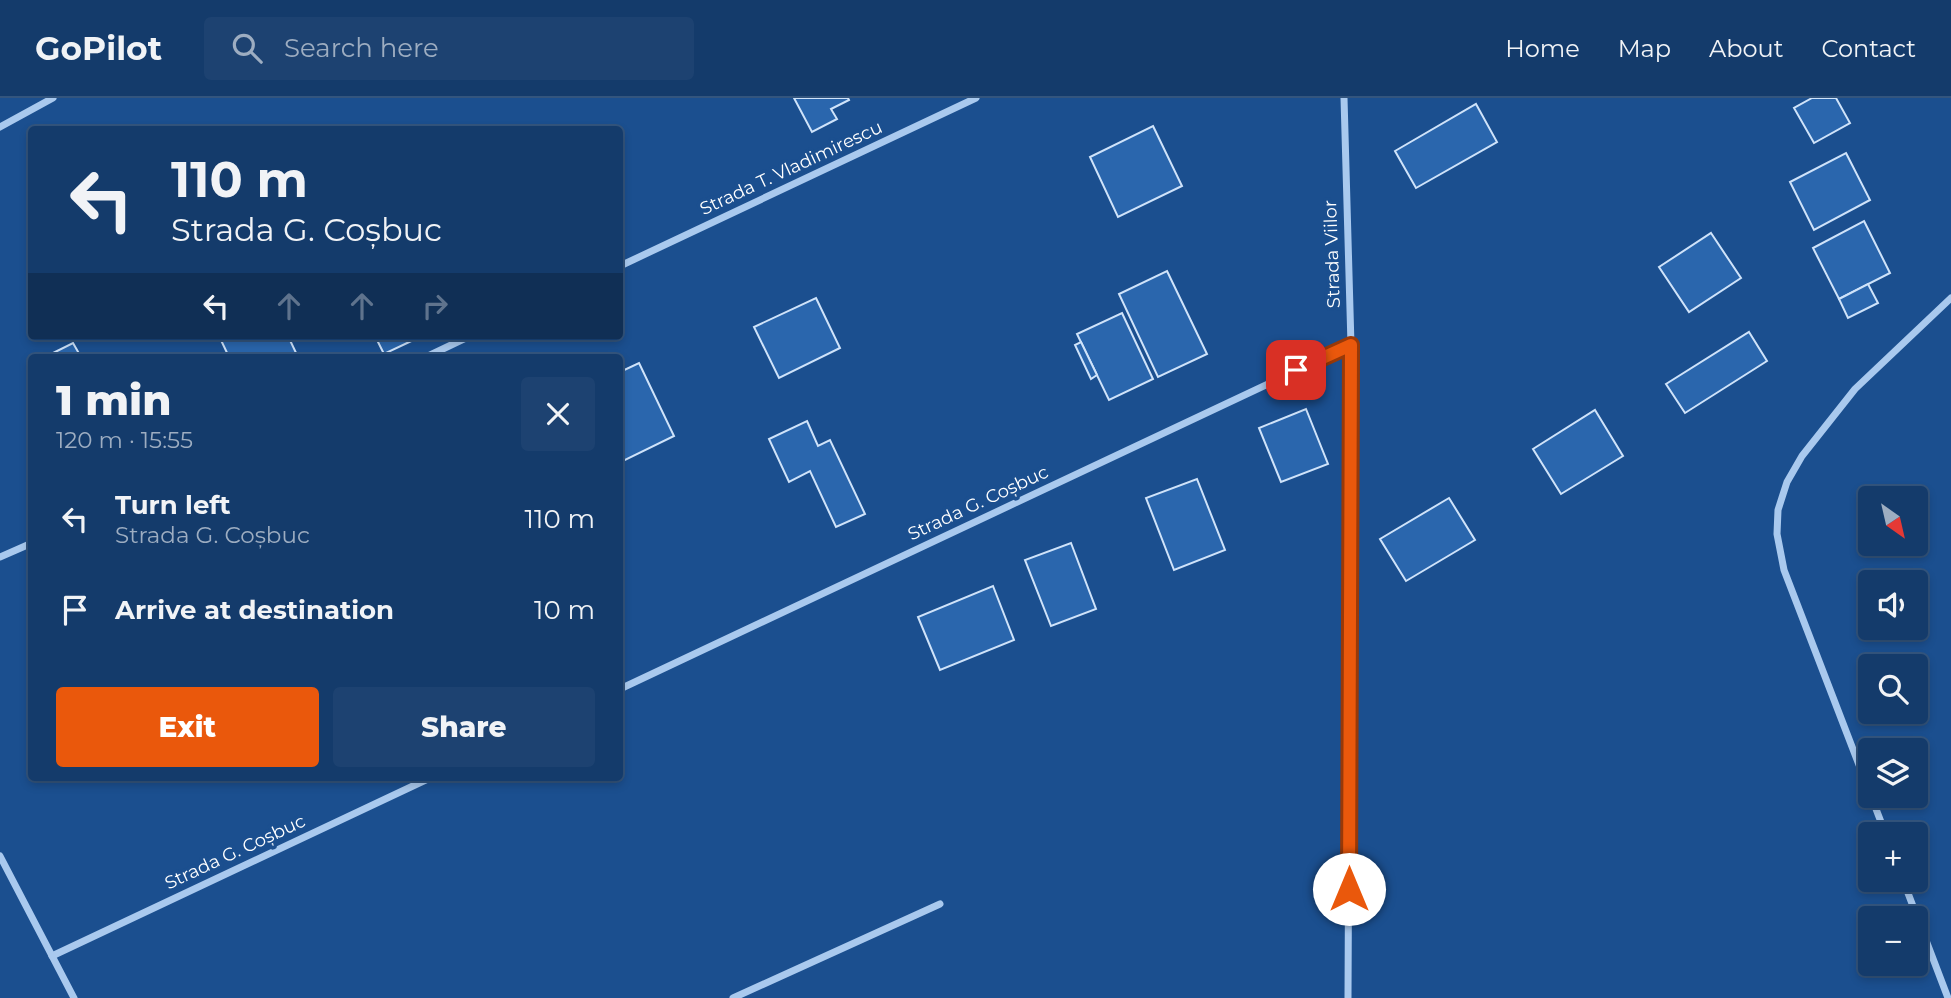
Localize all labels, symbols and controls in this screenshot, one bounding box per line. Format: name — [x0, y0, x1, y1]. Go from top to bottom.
search box — [204, 17, 694, 80]
text: GoPilot — [35, 28, 162, 68]
icon: search — [228, 29, 266, 67]
text: Search here — [284, 32, 439, 64]
text: Home — [1505, 34, 1580, 63]
text: Map — [1618, 34, 1671, 63]
text: About — [1709, 34, 1783, 63]
text: Contact — [1821, 34, 1916, 63]
street label: Strada T. Vladimirescu — [696, 116, 886, 220]
text: 110 m — [171, 150, 308, 209]
icon: left — [56, 154, 147, 245]
street label: Strada Viilor — [1319, 199, 1345, 309]
text: Strada G. Coșbuc — [171, 210, 442, 249]
icon: left — [197, 287, 235, 325]
icon: ahead — [270, 287, 308, 325]
icon: ahead — [343, 287, 381, 325]
icon: right — [416, 287, 454, 325]
pin — [1266, 340, 1326, 400]
icon: arrive — [1277, 351, 1315, 389]
text: 1 min — [56, 374, 172, 426]
button: close — [521, 377, 595, 451]
text: 120 m · 15:55 — [56, 426, 193, 454]
street label: Strada G. Coșbuc — [904, 461, 1052, 546]
north arrow — [1858, 486, 1928, 556]
map controls — [1858, 486, 1928, 976]
text: Turn left — [115, 489, 231, 521]
icon: left — [56, 500, 94, 538]
text: 110 m — [525, 503, 595, 535]
text: Strada G. Coșbuc — [115, 521, 310, 549]
button: sound — [1858, 570, 1928, 640]
icon: arrive — [56, 591, 94, 629]
text: Arrive at destination — [115, 594, 394, 626]
text: 10 m — [534, 594, 595, 626]
button: search — [1858, 654, 1928, 724]
button: Exit — [56, 687, 319, 767]
button: Share — [333, 687, 595, 767]
button: layers — [1858, 738, 1928, 808]
street label: Strada G. Coșbuc — [161, 810, 309, 895]
button: + — [1858, 822, 1928, 892]
position arrow — [1312, 852, 1386, 926]
button: − — [1858, 906, 1928, 976]

